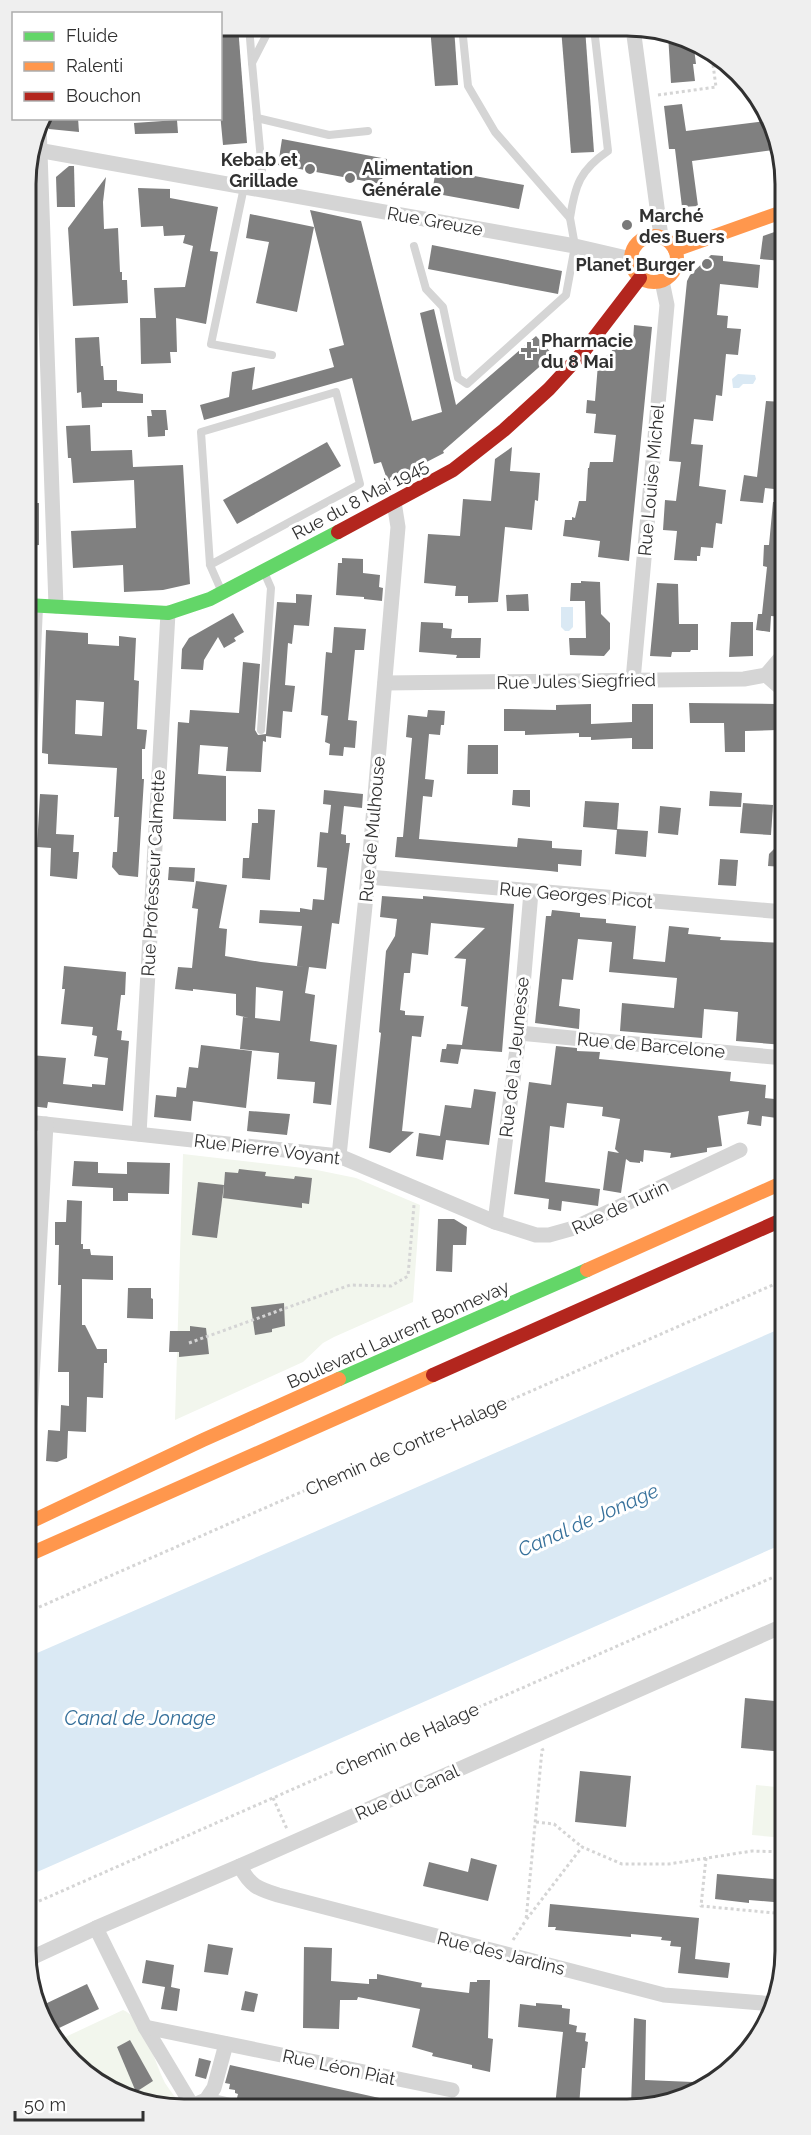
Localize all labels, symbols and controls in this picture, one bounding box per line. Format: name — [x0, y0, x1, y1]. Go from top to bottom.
legend — [12, 12, 222, 120]
text: Fluide — [66, 25, 118, 46]
text: Ralenti — [66, 55, 123, 76]
text: Bouchon — [66, 85, 141, 106]
place label: Kebab et Grillade — [221, 149, 298, 191]
place label: Alimentation Générale — [362, 158, 473, 200]
marker: Kebab et Grillade — [303, 162, 317, 176]
marker: Alimentation Générale — [343, 171, 357, 185]
street label: Rue Greuze — [385, 202, 485, 240]
place label: Marché des Buers — [639, 205, 725, 247]
marker: Marché des Buers — [620, 218, 634, 232]
place label: Planet Burger — [576, 254, 695, 275]
marker: Planet Burger — [700, 257, 714, 271]
place label: Pharmacie du 8 Mai — [541, 330, 633, 372]
marker: Pharmacie du 8 Mai — [522, 343, 536, 357]
street label: Rue Louise Michel — [634, 403, 668, 557]
street label: Rue du 8 Mai 1945 — [288, 454, 432, 544]
street label: Rue Jules Siegfried — [496, 669, 656, 693]
street label: Rue de Mulhouse — [355, 755, 389, 903]
street label: Rue Professeur Calmette — [137, 769, 169, 977]
street label: Rue Georges Picot — [498, 878, 654, 912]
street label: Rue de la Jeunesse — [495, 975, 533, 1138]
street label: Rue de Barcelone — [576, 1028, 726, 1062]
street label: Rue Pierre Voyant — [193, 1130, 341, 1168]
street label: Rue de Turin — [568, 1175, 672, 1239]
street label: Boulevard Laurent Bonnevay — [284, 1275, 513, 1393]
street label: Chemin de Contre-Halage — [302, 1392, 510, 1500]
water label: Canal de Jonage — [514, 1478, 662, 1562]
street label: Chemin de Halage — [332, 1698, 482, 1780]
water label: Canal de Jonage — [64, 1706, 216, 1730]
street label: Rue du Canal — [352, 1760, 462, 1824]
street label: Rue des Jardins — [435, 1927, 567, 1979]
street label: Rue Léon Piat — [281, 2045, 397, 2089]
scale bar — [15, 2084, 142, 2122]
text: 50 m — [24, 2094, 66, 2115]

